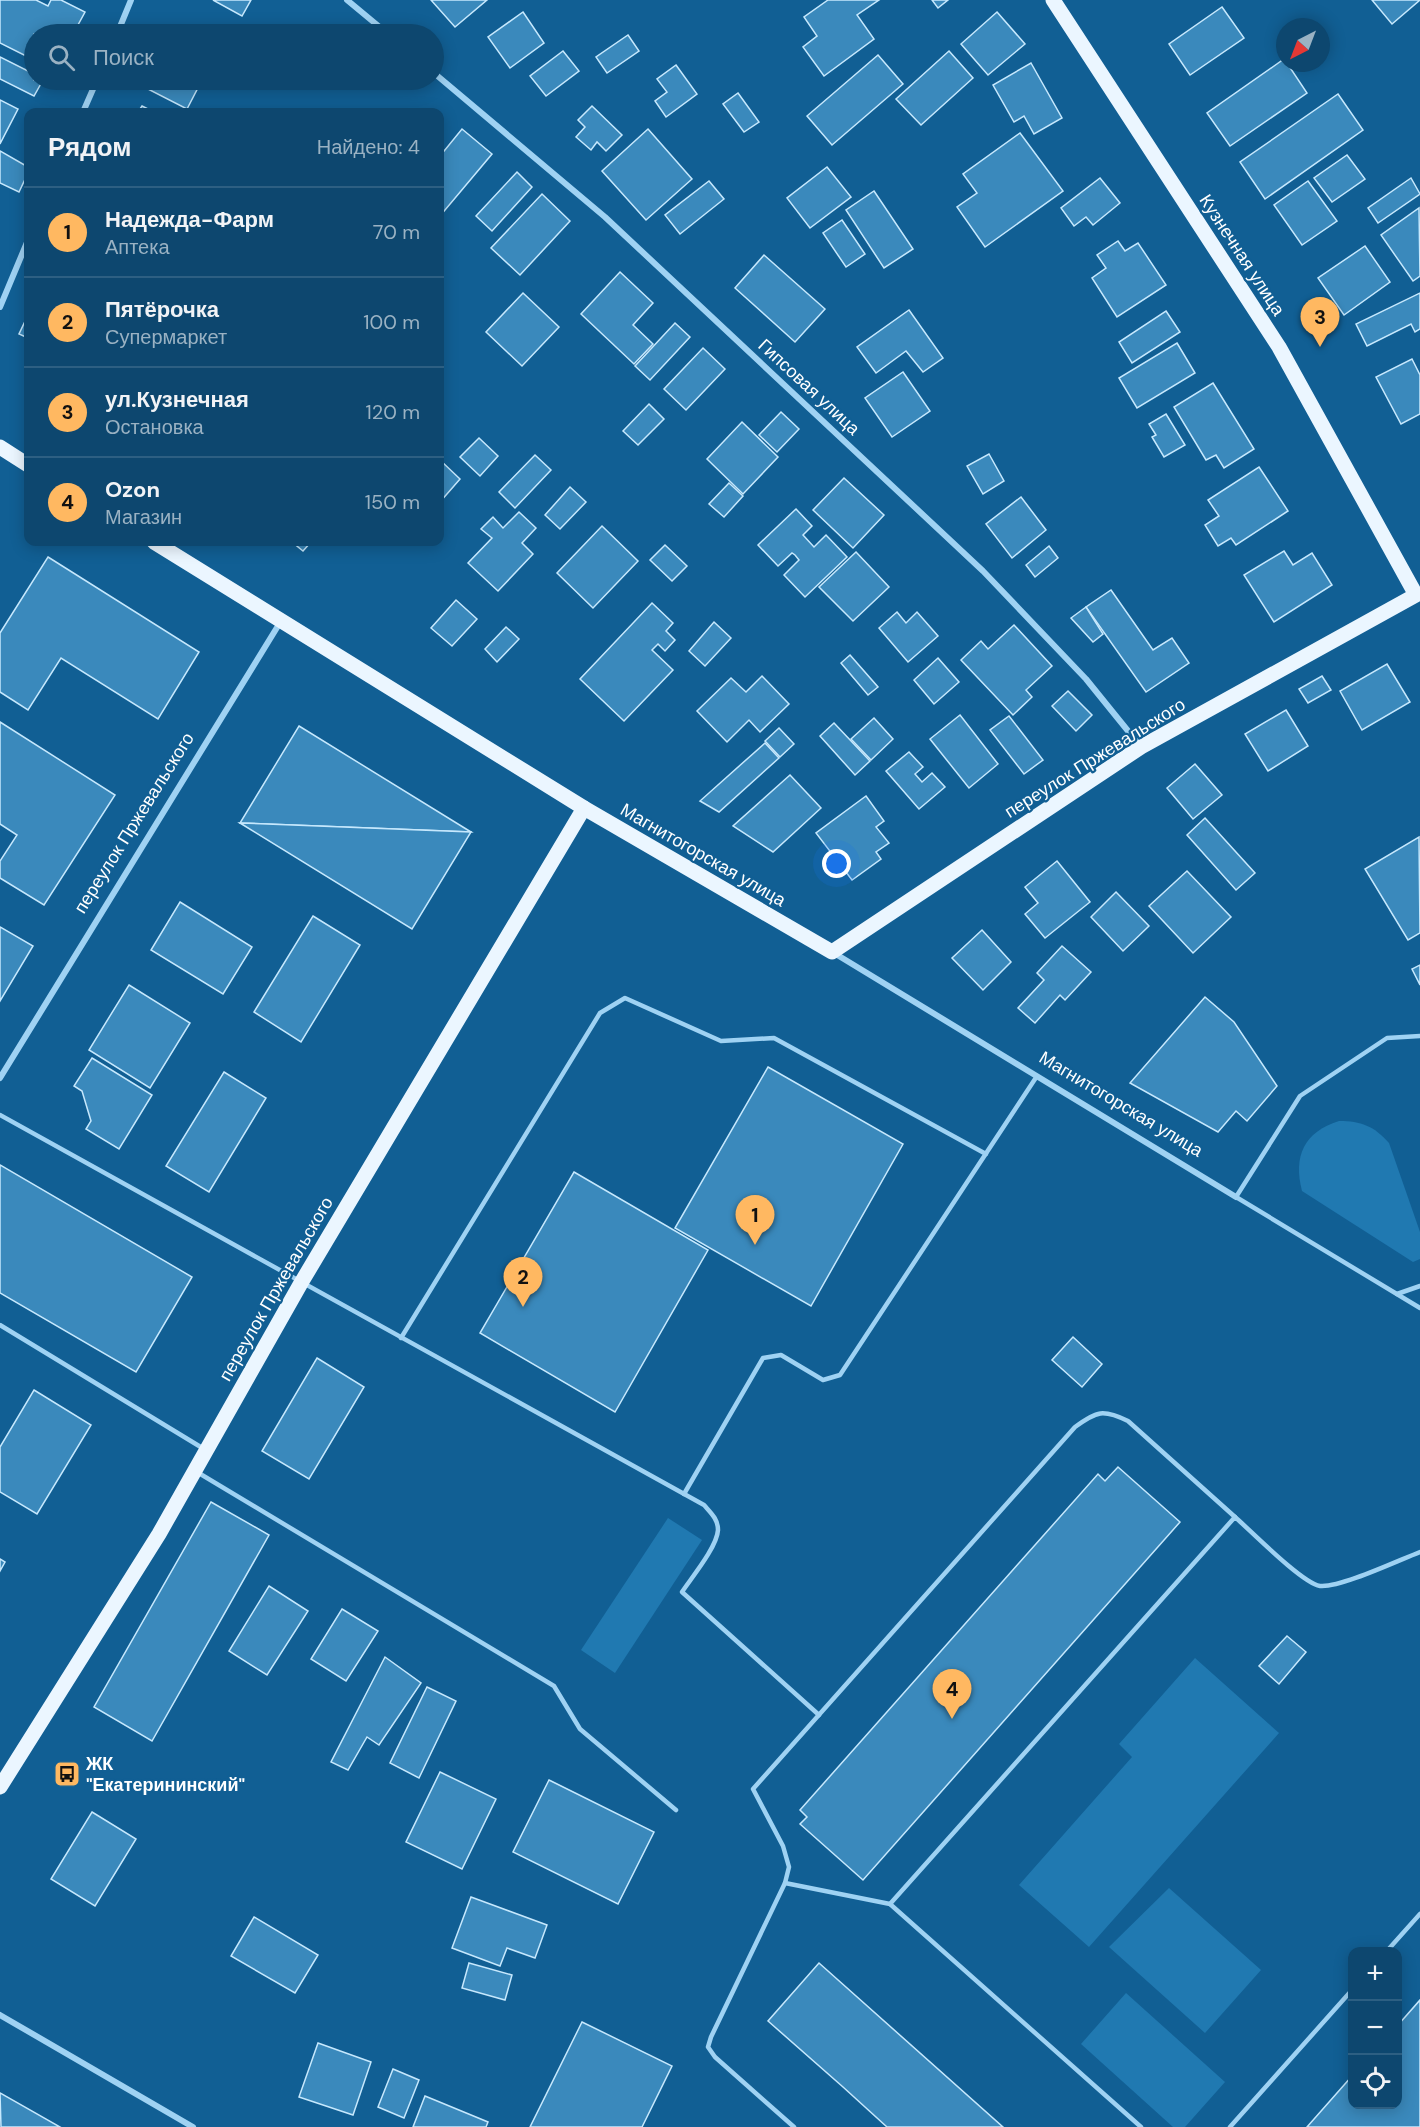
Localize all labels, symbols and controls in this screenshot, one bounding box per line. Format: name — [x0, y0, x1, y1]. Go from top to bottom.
north arrow — [1276, 18, 1330, 72]
search box — [24, 24, 444, 90]
icon: search — [45, 41, 78, 74]
text: Поиск — [93, 43, 154, 72]
text: Рядом — [48, 130, 131, 164]
text: Найдено: 4 — [317, 134, 420, 160]
street label: Кузнечная улица — [1194, 190, 1291, 321]
text: Надежда-Фарм — [105, 205, 274, 234]
text: 1 — [64, 219, 71, 245]
text: 70 m — [373, 219, 420, 245]
text: Аптека — [105, 234, 170, 260]
text: Пятёрочка — [105, 295, 219, 324]
pin: 3 — [1300, 298, 1340, 347]
text: 2 — [62, 309, 73, 335]
text: 100 m — [363, 309, 420, 335]
text: Супермаркет — [105, 324, 227, 350]
street label: Гипсовая улица — [753, 334, 866, 441]
text: ул.Кузнечная — [105, 385, 249, 414]
text: 3 — [61, 399, 74, 425]
text: 120 m — [366, 399, 420, 425]
text: Остановка — [105, 414, 204, 440]
text: Ozon — [105, 475, 160, 504]
text: 4 — [61, 489, 74, 515]
text: 150 m — [365, 489, 420, 515]
text: Магазин — [105, 504, 182, 530]
street label: переулок Пржевальского — [1000, 692, 1190, 824]
street label: переулок Пржевальского — [68, 728, 200, 918]
street label: Магнитогорская улица — [616, 798, 791, 913]
your location — [822, 849, 851, 878]
street label: Магнитогорская улица — [1035, 1045, 1208, 1163]
street label: переулок Пржевальского — [213, 1192, 339, 1386]
pin: 1 — [736, 1196, 774, 1245]
pin: 2 — [504, 1258, 542, 1307]
pin: 4 — [932, 1670, 972, 1719]
place label: ЖК "Екатерининский" — [85, 1752, 245, 1797]
bus stop icon: ЖК "Екатерининский" — [52, 1759, 82, 1789]
map controls — [1348, 1947, 1402, 2109]
button: + — [1348, 1947, 1402, 2001]
button: − — [1348, 2001, 1402, 2055]
button: locate — [1348, 2055, 1402, 2109]

